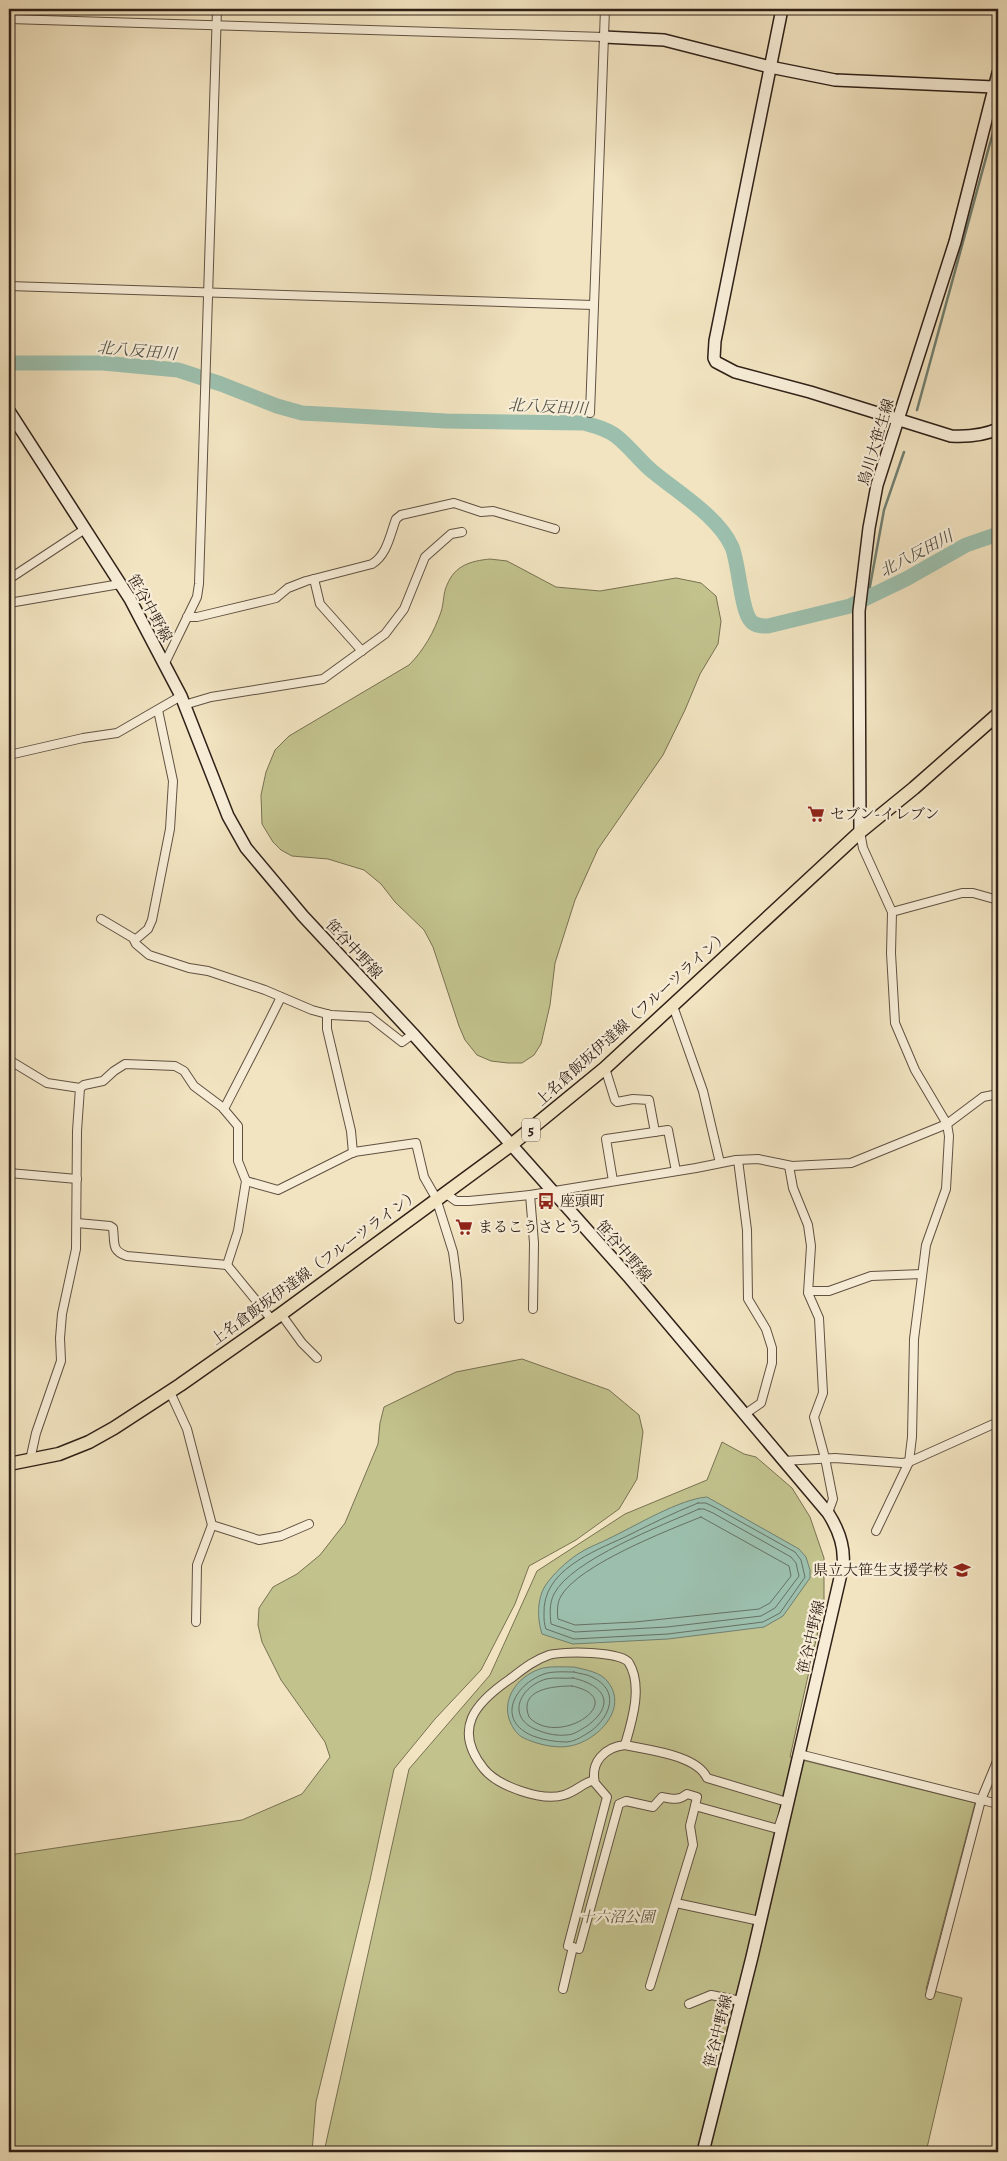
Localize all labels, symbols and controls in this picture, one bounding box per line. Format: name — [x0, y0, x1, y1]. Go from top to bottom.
water label: 北八反田川 — [96, 337, 180, 366]
water label: 北八反田川 — [507, 394, 590, 420]
street label: 鳥川大笹生線 — [853, 396, 899, 488]
water label: 北八反田川 — [876, 524, 959, 582]
street label: 笹谷中野線 — [123, 570, 177, 646]
supermarket icon: セブン-イレブン — [806, 804, 826, 824]
place label: セブン-イレブン — [830, 804, 940, 824]
street label: 笹谷中野線 — [321, 915, 387, 983]
street label: 上名倉飯坂伊達線（フルーツライン） — [531, 926, 733, 1110]
road number: 5 — [522, 1118, 540, 1142]
street label: 上名倉飯坂伊達線（フルーツライン） — [207, 1184, 423, 1350]
bus stop icon: 座頭町 — [536, 1191, 556, 1211]
place label: 座頭町 — [560, 1191, 605, 1211]
street label: 笹谷中野線 — [592, 1216, 656, 1286]
supermarket icon: まるこうさとう — [454, 1217, 474, 1237]
place label: まるこうさとう — [478, 1217, 583, 1237]
place label: 県立大笹生支援学校 — [813, 1560, 948, 1580]
school or university icon: 県立大笹生支援学校 — [952, 1560, 972, 1580]
street label: 笹谷中野線 — [793, 1598, 829, 1676]
park label: 十六沼公園 — [579, 1907, 657, 1927]
street label: 笹谷中野線 — [699, 1992, 737, 2070]

